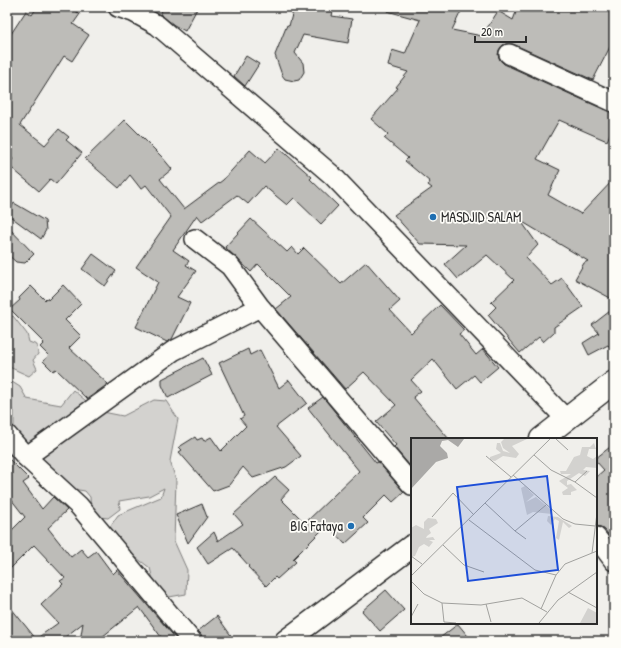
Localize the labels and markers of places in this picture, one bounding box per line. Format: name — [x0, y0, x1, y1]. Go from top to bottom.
place label: MASDJID SALAM — [441, 207, 521, 226]
marker: MASDJID SALAM — [428, 212, 438, 222]
place label: BIG Fataya — [290, 516, 344, 536]
marker: BIG Fataya — [346, 521, 356, 531]

